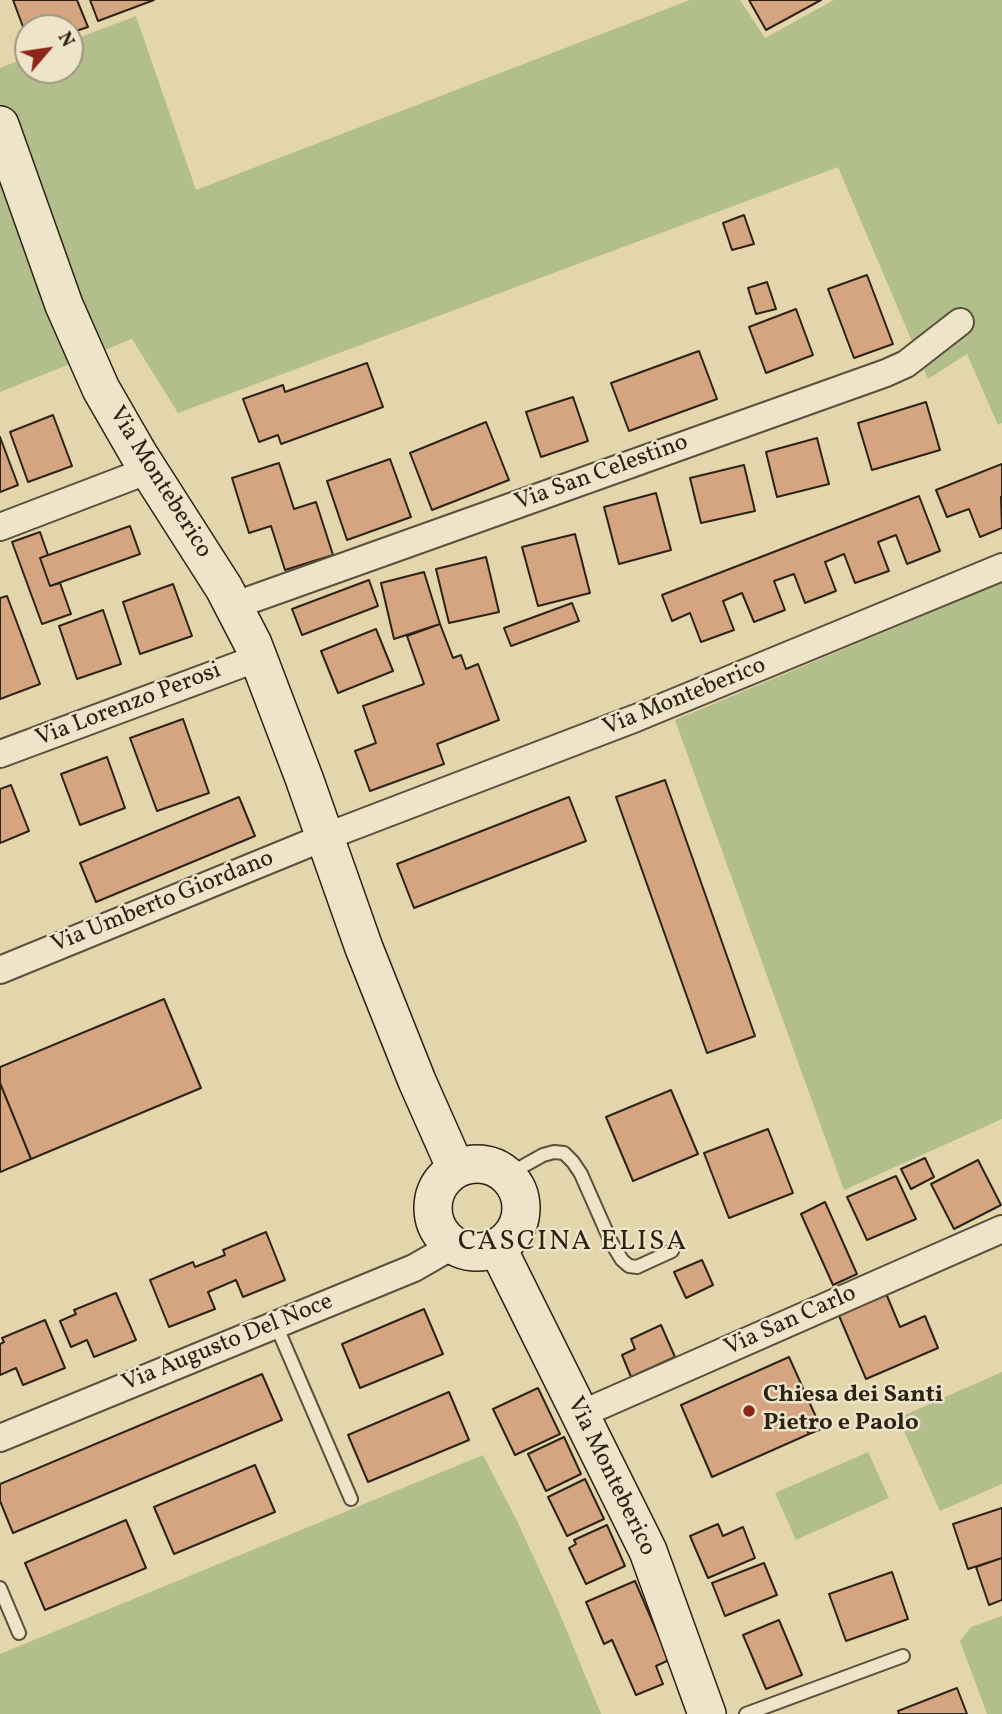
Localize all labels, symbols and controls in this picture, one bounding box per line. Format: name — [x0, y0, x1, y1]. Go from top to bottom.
north arrow — [14, 14, 84, 84]
text: N — [51, 27, 80, 52]
street label: Via Monteberico — [101, 402, 217, 564]
street label: Via San Celestino — [511, 429, 693, 519]
street label: Via Monteberico — [599, 652, 771, 744]
street label: Via Lorenzo Perosi — [32, 657, 226, 755]
street label: Via Umberto Giordano — [48, 845, 278, 961]
district label: CASCINA ELISA — [460, 1227, 686, 1261]
street label: Via San Carlo — [721, 1280, 861, 1364]
street label: Via Augusto Del Noce — [118, 1289, 338, 1399]
place label: Chiesa dei Santi Pietro e Paolo — [763, 1383, 943, 1439]
street label: Via Monteberico — [559, 1393, 661, 1561]
marker: Chiesa dei Santi Pietro e Paolo — [741, 1403, 757, 1419]

